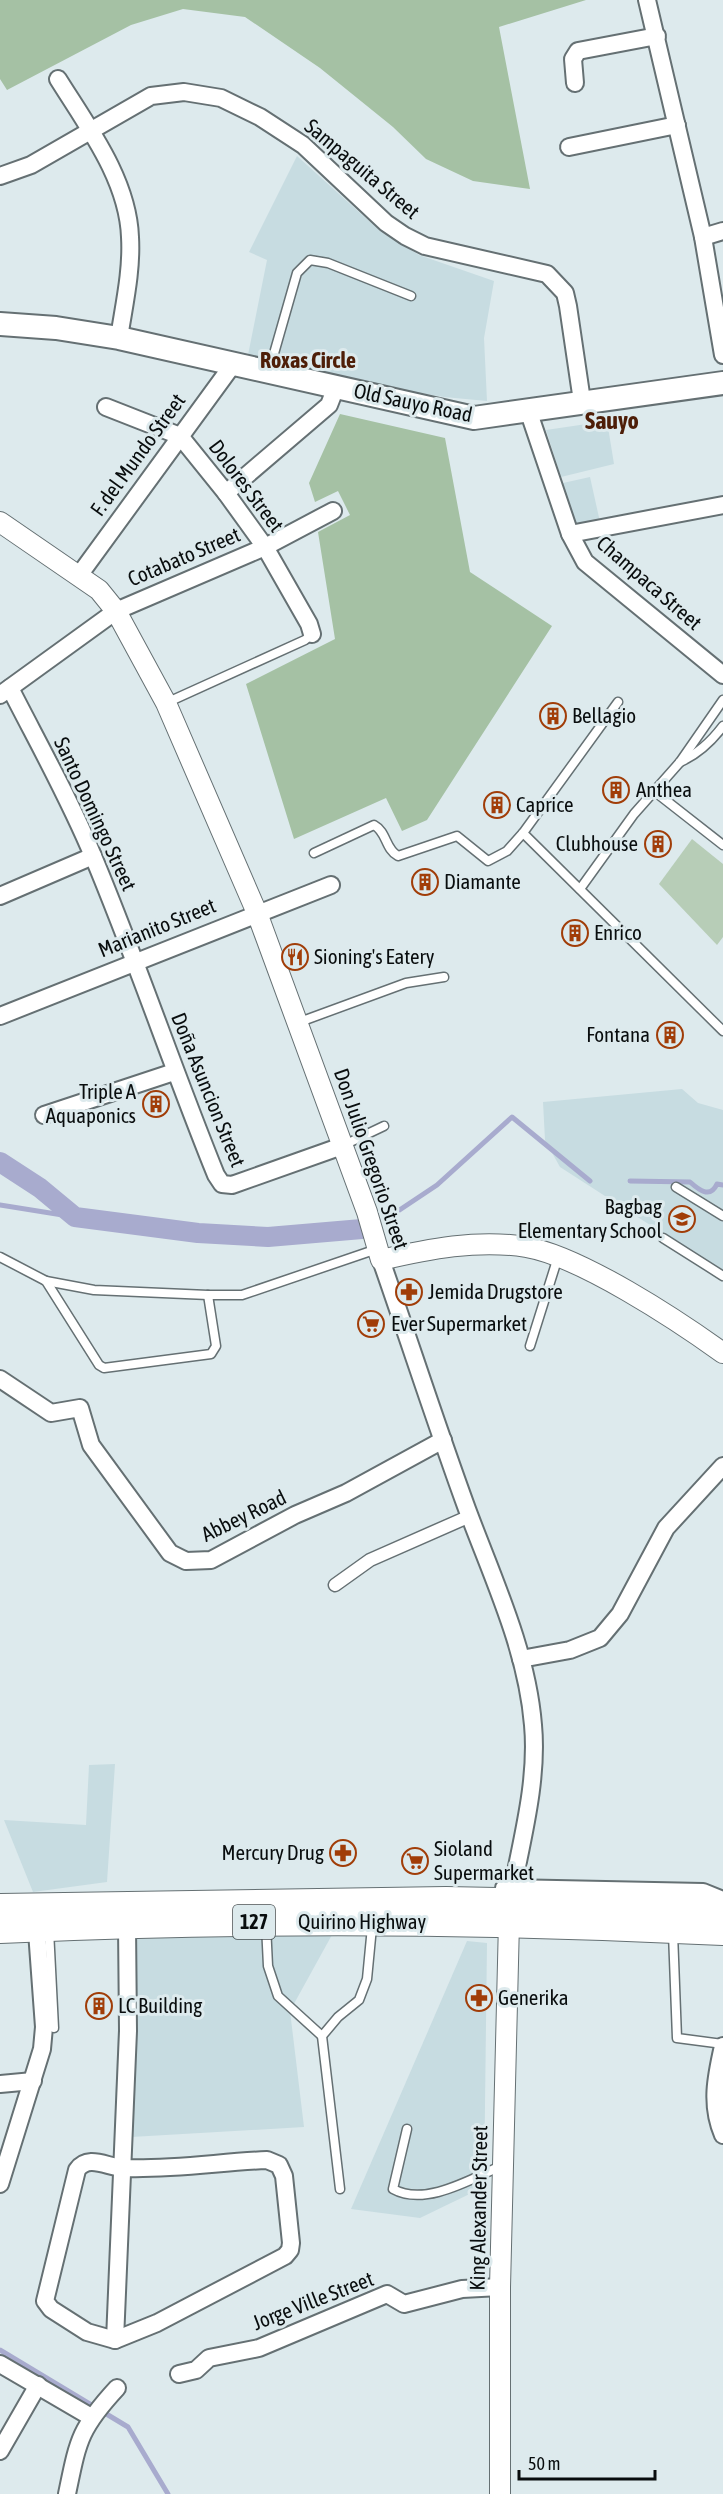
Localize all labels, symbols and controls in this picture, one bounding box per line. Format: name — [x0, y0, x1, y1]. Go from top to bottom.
street label: Sampaguita Street — [300, 113, 425, 223]
district label: Roxas Circle — [260, 347, 356, 373]
street label: Old Sauyo Road — [352, 378, 475, 426]
street label: F. del Mundo Street — [85, 389, 190, 520]
district label: Sauyo — [585, 407, 639, 434]
street label: Dolores Street — [204, 435, 289, 536]
street label: Cotabato Street — [124, 522, 243, 590]
street label: Champaca Street — [592, 530, 707, 634]
building icon: Bellagio — [538, 701, 568, 731]
place label: Bellagio — [572, 703, 636, 727]
street label: Santo Domingo Street — [50, 733, 142, 894]
building icon: Anthea — [601, 775, 631, 805]
place label: Anthea — [636, 777, 692, 801]
building icon: Caprice — [482, 790, 512, 820]
place label: Caprice — [516, 792, 574, 816]
building icon: Clubhouse — [643, 829, 673, 859]
place label: Clubhouse — [556, 831, 638, 855]
building icon: Diamante — [410, 867, 440, 897]
place label: Diamante — [444, 869, 521, 893]
street label: Marianito Street — [94, 893, 219, 961]
building icon: Enrico — [560, 918, 590, 948]
place label: Enrico — [594, 920, 642, 944]
restaurant icon: Sioning's Eatery — [280, 942, 310, 972]
place label: Sioning's Eatery — [314, 944, 435, 968]
street label: Doña Asuncion Street — [167, 1009, 251, 1170]
building icon: Fontana — [655, 1020, 685, 1050]
place label: Fontana — [586, 1022, 650, 1046]
street label: Don Julio Gregorio Street — [330, 1065, 414, 1252]
place label: Triple A Aquaponics — [46, 1079, 137, 1127]
building icon: Triple A Aquaponics — [141, 1089, 171, 1119]
place label: Bagbag Elementary School — [518, 1194, 662, 1242]
school or university icon: Bagbag Elementary School — [667, 1204, 697, 1234]
pharmacy icon: Jemida Drugstore — [394, 1277, 424, 1307]
place label: Jemida Drugstore — [428, 1279, 563, 1303]
supermarket icon: Ever Supermarket — [356, 1309, 386, 1339]
place label: Ever Supermarket — [391, 1311, 527, 1335]
street label: Abbey Road — [197, 1484, 290, 1546]
place label: Sioland Supermarket — [434, 1836, 534, 1884]
pharmacy icon: Mercury Drug — [328, 1838, 358, 1868]
place label: Mercury Drug — [221, 1840, 324, 1864]
supermarket icon: Sioland Supermarket — [400, 1846, 430, 1876]
road number: 127 — [233, 1905, 275, 1939]
street label: Quirino Highway — [298, 1909, 426, 1933]
pharmacy icon: Generika — [464, 1983, 494, 2013]
place label: Generika — [498, 1985, 568, 2009]
building icon: LC Building — [84, 1991, 114, 2021]
place label: LC Building — [118, 1993, 202, 2017]
street label: King Alexander Street — [465, 2125, 491, 2291]
street label: Jorge Ville Street — [249, 2266, 377, 2334]
scale bar — [519, 2443, 656, 2481]
text: 50 m — [528, 2453, 560, 2474]

